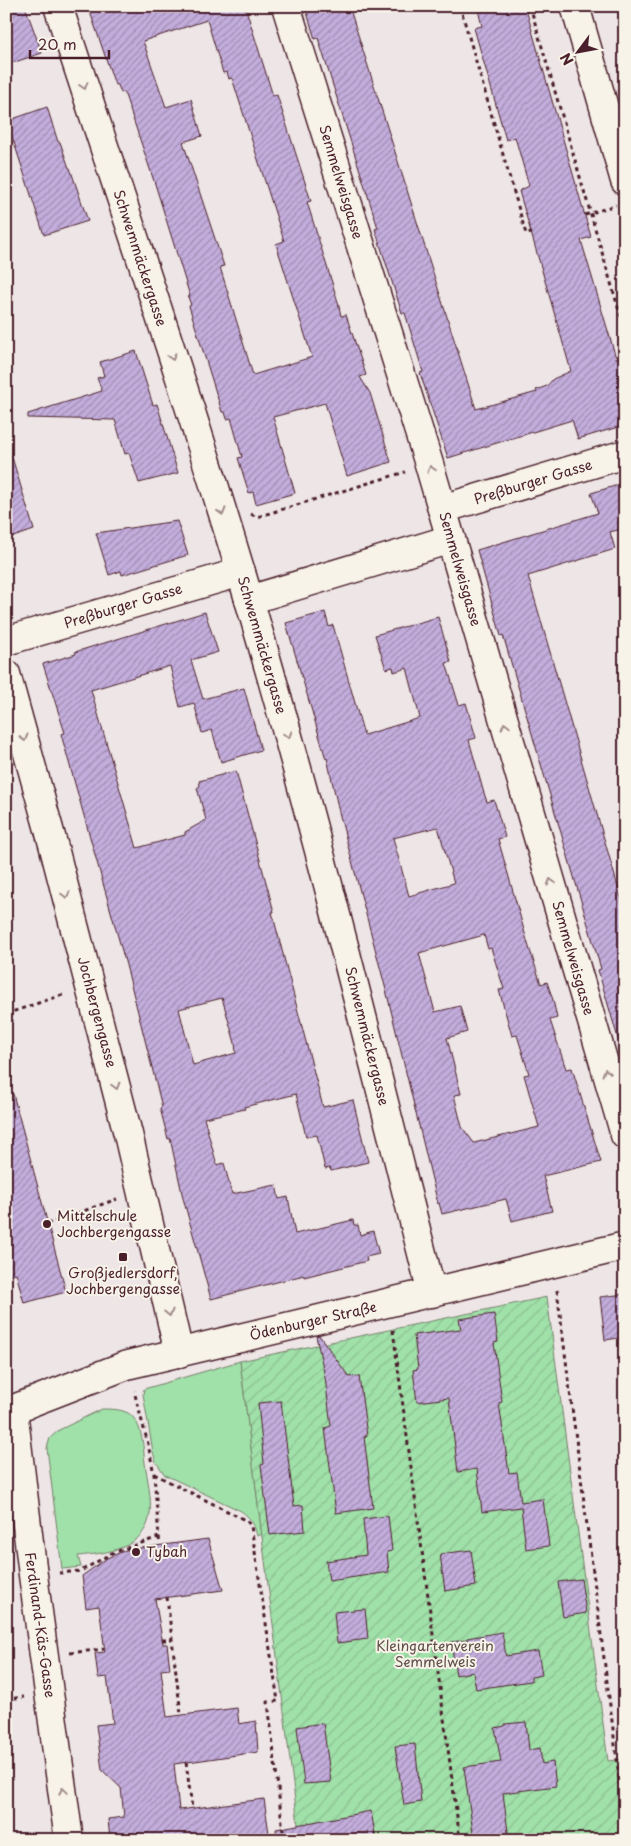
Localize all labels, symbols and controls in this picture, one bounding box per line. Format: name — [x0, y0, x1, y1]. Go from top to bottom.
scale bar — [30, 28, 109, 60]
north arrow — [554, 28, 604, 78]
text: 20 m — [38, 32, 77, 55]
text: N — [555, 49, 578, 69]
one-way arrow — [78, 81, 88, 90]
street label: Semmelweisgasse — [314, 122, 369, 242]
street label: Schwemmäckergasse — [108, 187, 173, 329]
one-way arrow — [167, 352, 177, 361]
street label: Preßburger Gasse — [471, 453, 595, 510]
one-way arrow — [426, 466, 436, 474]
one-way arrow — [217, 507, 227, 515]
street label: Semmelweisgasse — [434, 509, 487, 629]
street label: Schwemmäckergasse — [233, 573, 292, 716]
street label: Preßburger Gasse — [61, 577, 185, 634]
one-way arrow — [501, 722, 511, 731]
one-way arrow — [282, 730, 292, 738]
one-way arrow — [18, 733, 28, 741]
one-way arrow — [546, 878, 556, 887]
one-way arrow — [60, 890, 71, 899]
street label: Semmelweisgasse — [547, 898, 600, 1018]
street label: Jochbergengasse — [73, 954, 122, 1070]
street label: Schwemmäckergasse — [340, 964, 395, 1108]
one-way arrow — [602, 1068, 612, 1076]
one-way arrow — [110, 1081, 120, 1090]
place label: Mittelschule Jochbergengasse — [57, 1205, 171, 1242]
marker: Mittelschule Jochbergengasse — [41, 1218, 53, 1230]
marker: Großjedlersdorf, Jochbergengasse — [117, 1251, 129, 1263]
place label: Großjedlersdorf, Jochbergengasse — [66, 1262, 180, 1299]
street label: Ödenburger Straße — [247, 1296, 379, 1345]
one-way arrow — [163, 1309, 174, 1318]
place label: Tybah — [146, 1541, 187, 1562]
marker: Tybah — [130, 1546, 142, 1558]
street label: Ferdinand-Käs-Gasse — [20, 1551, 61, 1699]
park label: Kleingartenverein Semmelweis — [376, 1635, 494, 1672]
one-way arrow — [58, 1787, 68, 1796]

